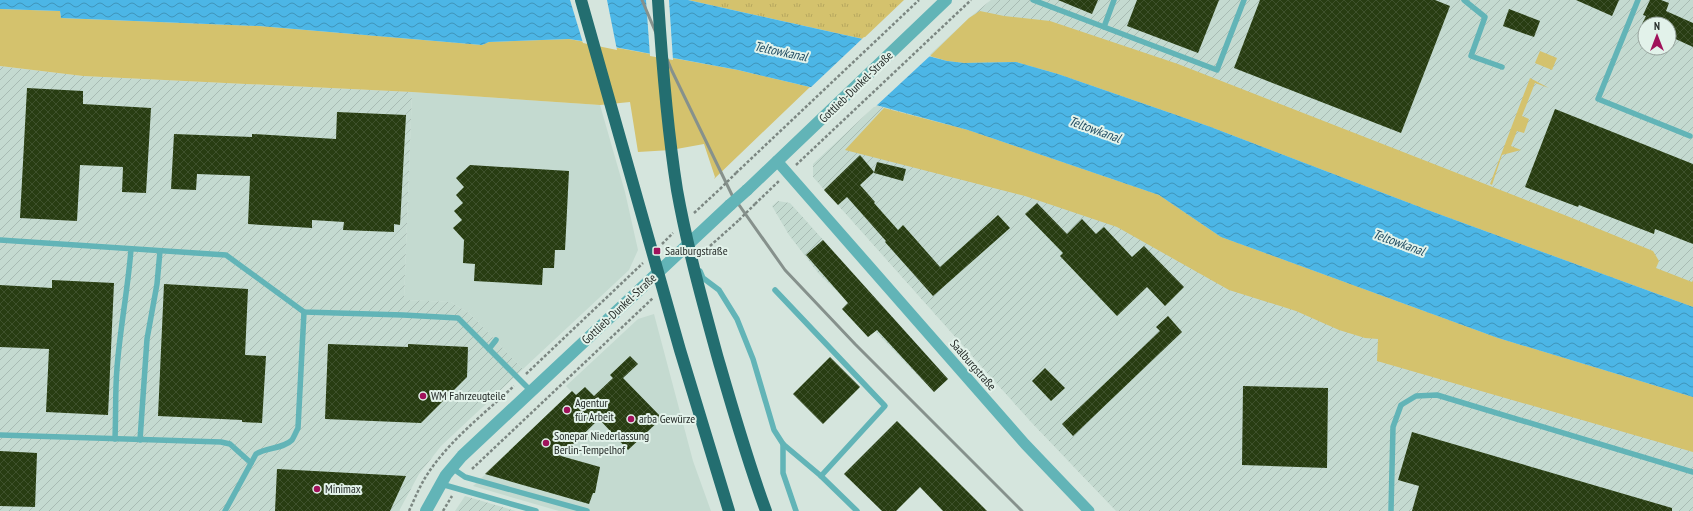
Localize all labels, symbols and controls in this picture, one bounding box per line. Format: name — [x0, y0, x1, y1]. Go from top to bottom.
north arrow — [1637, 16, 1677, 56]
text: N — [1654, 19, 1660, 33]
water label: Teltowkanal — [753, 38, 811, 66]
street label: Gottlieb-Dunkel-Straße — [816, 48, 896, 126]
water label: Teltowkanal — [1067, 112, 1125, 147]
water label: Teltowkanal — [1371, 225, 1429, 260]
place label: Saalburgstraße — [665, 243, 728, 258]
marker: Saalburgstraße — [652, 246, 662, 256]
street label: Gottlieb-Dunkel-Straße — [578, 270, 659, 347]
street label: Saalburgstraße — [947, 336, 1000, 393]
place label: WM Fahrzeugteile — [431, 388, 506, 403]
marker: WM Fahrzeugteile — [418, 391, 428, 401]
place label: Agentur für Arbeit — [575, 395, 615, 424]
marker: Agentur für Arbeit — [562, 405, 572, 415]
place label: arba Gewürze — [639, 411, 695, 426]
marker: arba Gewürze — [626, 414, 636, 424]
place label: Sonepar Niederlassung Berlin-Tempelhof — [554, 428, 649, 457]
marker: Sonepar Niederlassung Berlin-Tempelhof — [541, 438, 551, 448]
place label: Minimax — [325, 481, 361, 496]
marker: Minimax — [312, 484, 322, 494]

